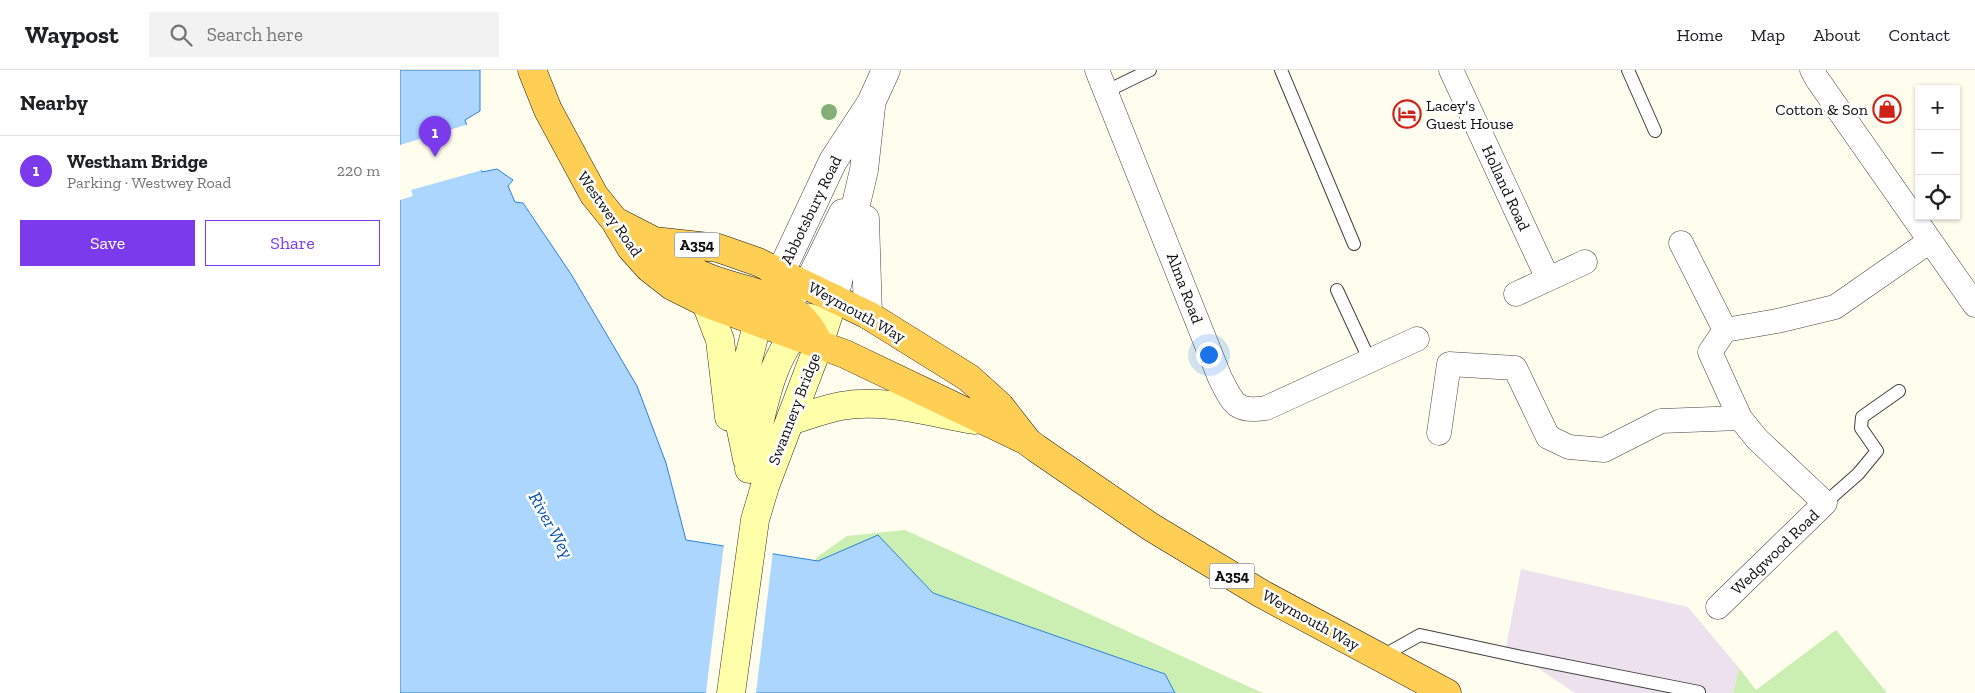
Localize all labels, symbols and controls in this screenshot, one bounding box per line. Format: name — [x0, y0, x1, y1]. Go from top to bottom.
search box — [149, 12, 499, 57]
text: Waypost — [25, 20, 119, 49]
icon: search — [167, 21, 195, 49]
text: Search here — [207, 23, 303, 46]
text: Home — [1676, 24, 1723, 46]
text: Map — [1751, 24, 1785, 46]
text: About — [1813, 24, 1860, 46]
text: Contact — [1888, 24, 1950, 46]
map controls — [1915, 85, 1960, 220]
button: + — [1915, 85, 1960, 130]
text: Nearby — [20, 90, 88, 115]
shop icon: Cotton & Son — [1872, 94, 1902, 124]
place label: Lacey's Guest House — [1426, 96, 1514, 133]
hotel icon: Lacey's Guest House — [1392, 99, 1422, 129]
place label: Cotton & Son — [1775, 100, 1869, 119]
pin: 1 — [419, 116, 451, 157]
button: − — [1915, 130, 1960, 175]
street label: Holland Road — [1478, 142, 1534, 234]
text: Westham Bridge — [67, 150, 208, 173]
street label: Abbotsbury Road — [776, 152, 846, 268]
text: 1 — [33, 161, 39, 180]
text: 220 m — [337, 161, 380, 180]
street label: Westwey Road — [574, 168, 647, 261]
text: Parking · Westwey Road — [67, 173, 231, 192]
button: locate — [1915, 175, 1960, 220]
button: Save — [20, 220, 195, 266]
button: Share — [205, 220, 380, 266]
road number: A354 — [674, 232, 720, 258]
street label: Alma Road — [1163, 250, 1207, 326]
street label: Weymouth Way — [805, 277, 910, 347]
your location — [1196, 342, 1222, 368]
street label: Swannery Bridge — [764, 350, 824, 468]
water label: River Wey — [524, 488, 578, 562]
street label: Wedgwood Road — [1727, 505, 1823, 599]
road number: A354 — [1210, 564, 1254, 588]
street label: Weymouth Way — [1259, 585, 1364, 655]

